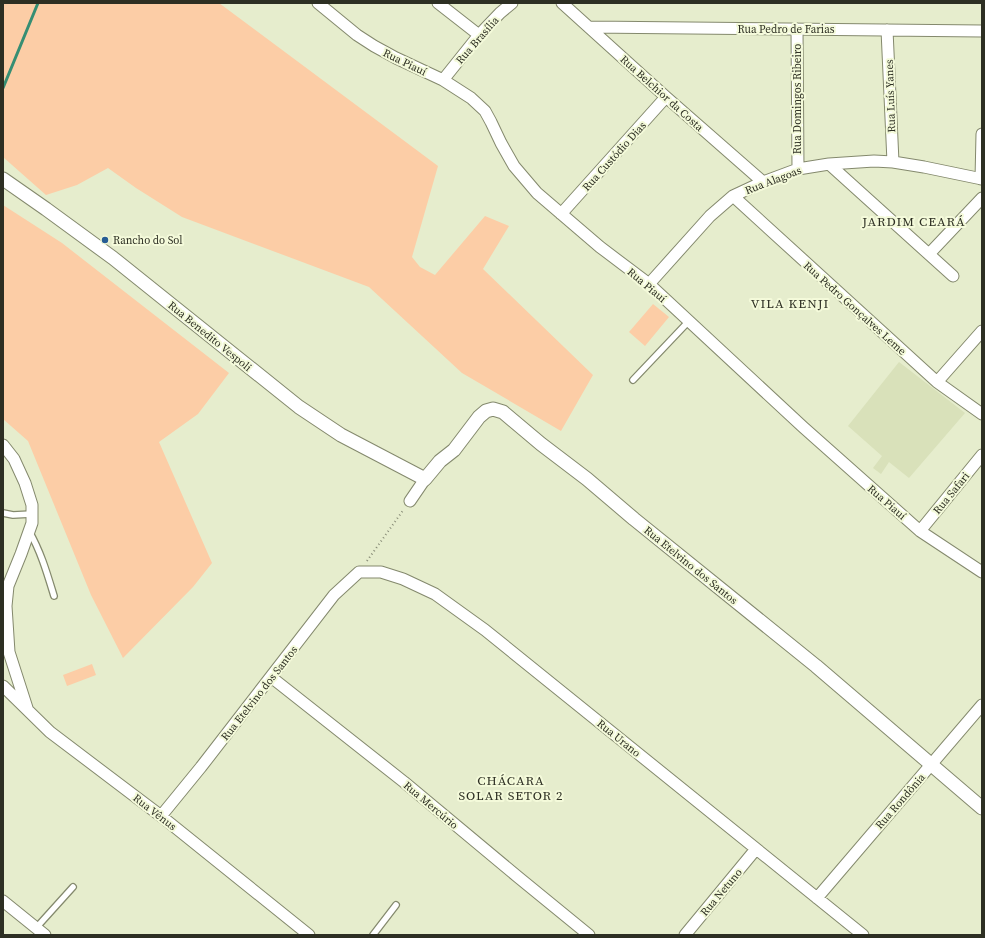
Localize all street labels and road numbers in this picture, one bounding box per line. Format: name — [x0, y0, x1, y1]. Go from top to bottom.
street label: Rua Brasília — [452, 13, 503, 67]
street label: Rua Pedro de Farias — [737, 22, 835, 37]
street label: Rua Domingos Ribeiro — [790, 44, 805, 154]
street label: Rua Piauí — [380, 45, 429, 79]
street label: Rua Belchior da Costa — [617, 52, 707, 135]
street label: Rua Luís Yanes — [882, 59, 899, 133]
street label: Rua Custódio Dias — [579, 118, 650, 194]
street label: Rua Alagoas — [743, 163, 804, 198]
street label: Rua Pedro Gonçalves Leme — [800, 258, 909, 359]
street label: Rua Piauí — [624, 265, 669, 306]
street label: Rua Benedito Vespoli — [165, 298, 255, 375]
street label: Rua Safari — [930, 469, 973, 518]
street label: Rua Piauí — [864, 481, 909, 523]
street label: Rua Etelvino dos Santos — [641, 523, 741, 608]
street label: Rua Etelvino dos Santos — [218, 643, 301, 744]
street label: Rua Urano — [594, 716, 644, 761]
street label: Rua Rondônia — [872, 770, 929, 832]
street label: Rua Mercúrio — [400, 778, 461, 833]
street label: Rua Vênus — [130, 791, 180, 834]
street label: Rua Netuno — [697, 865, 746, 919]

